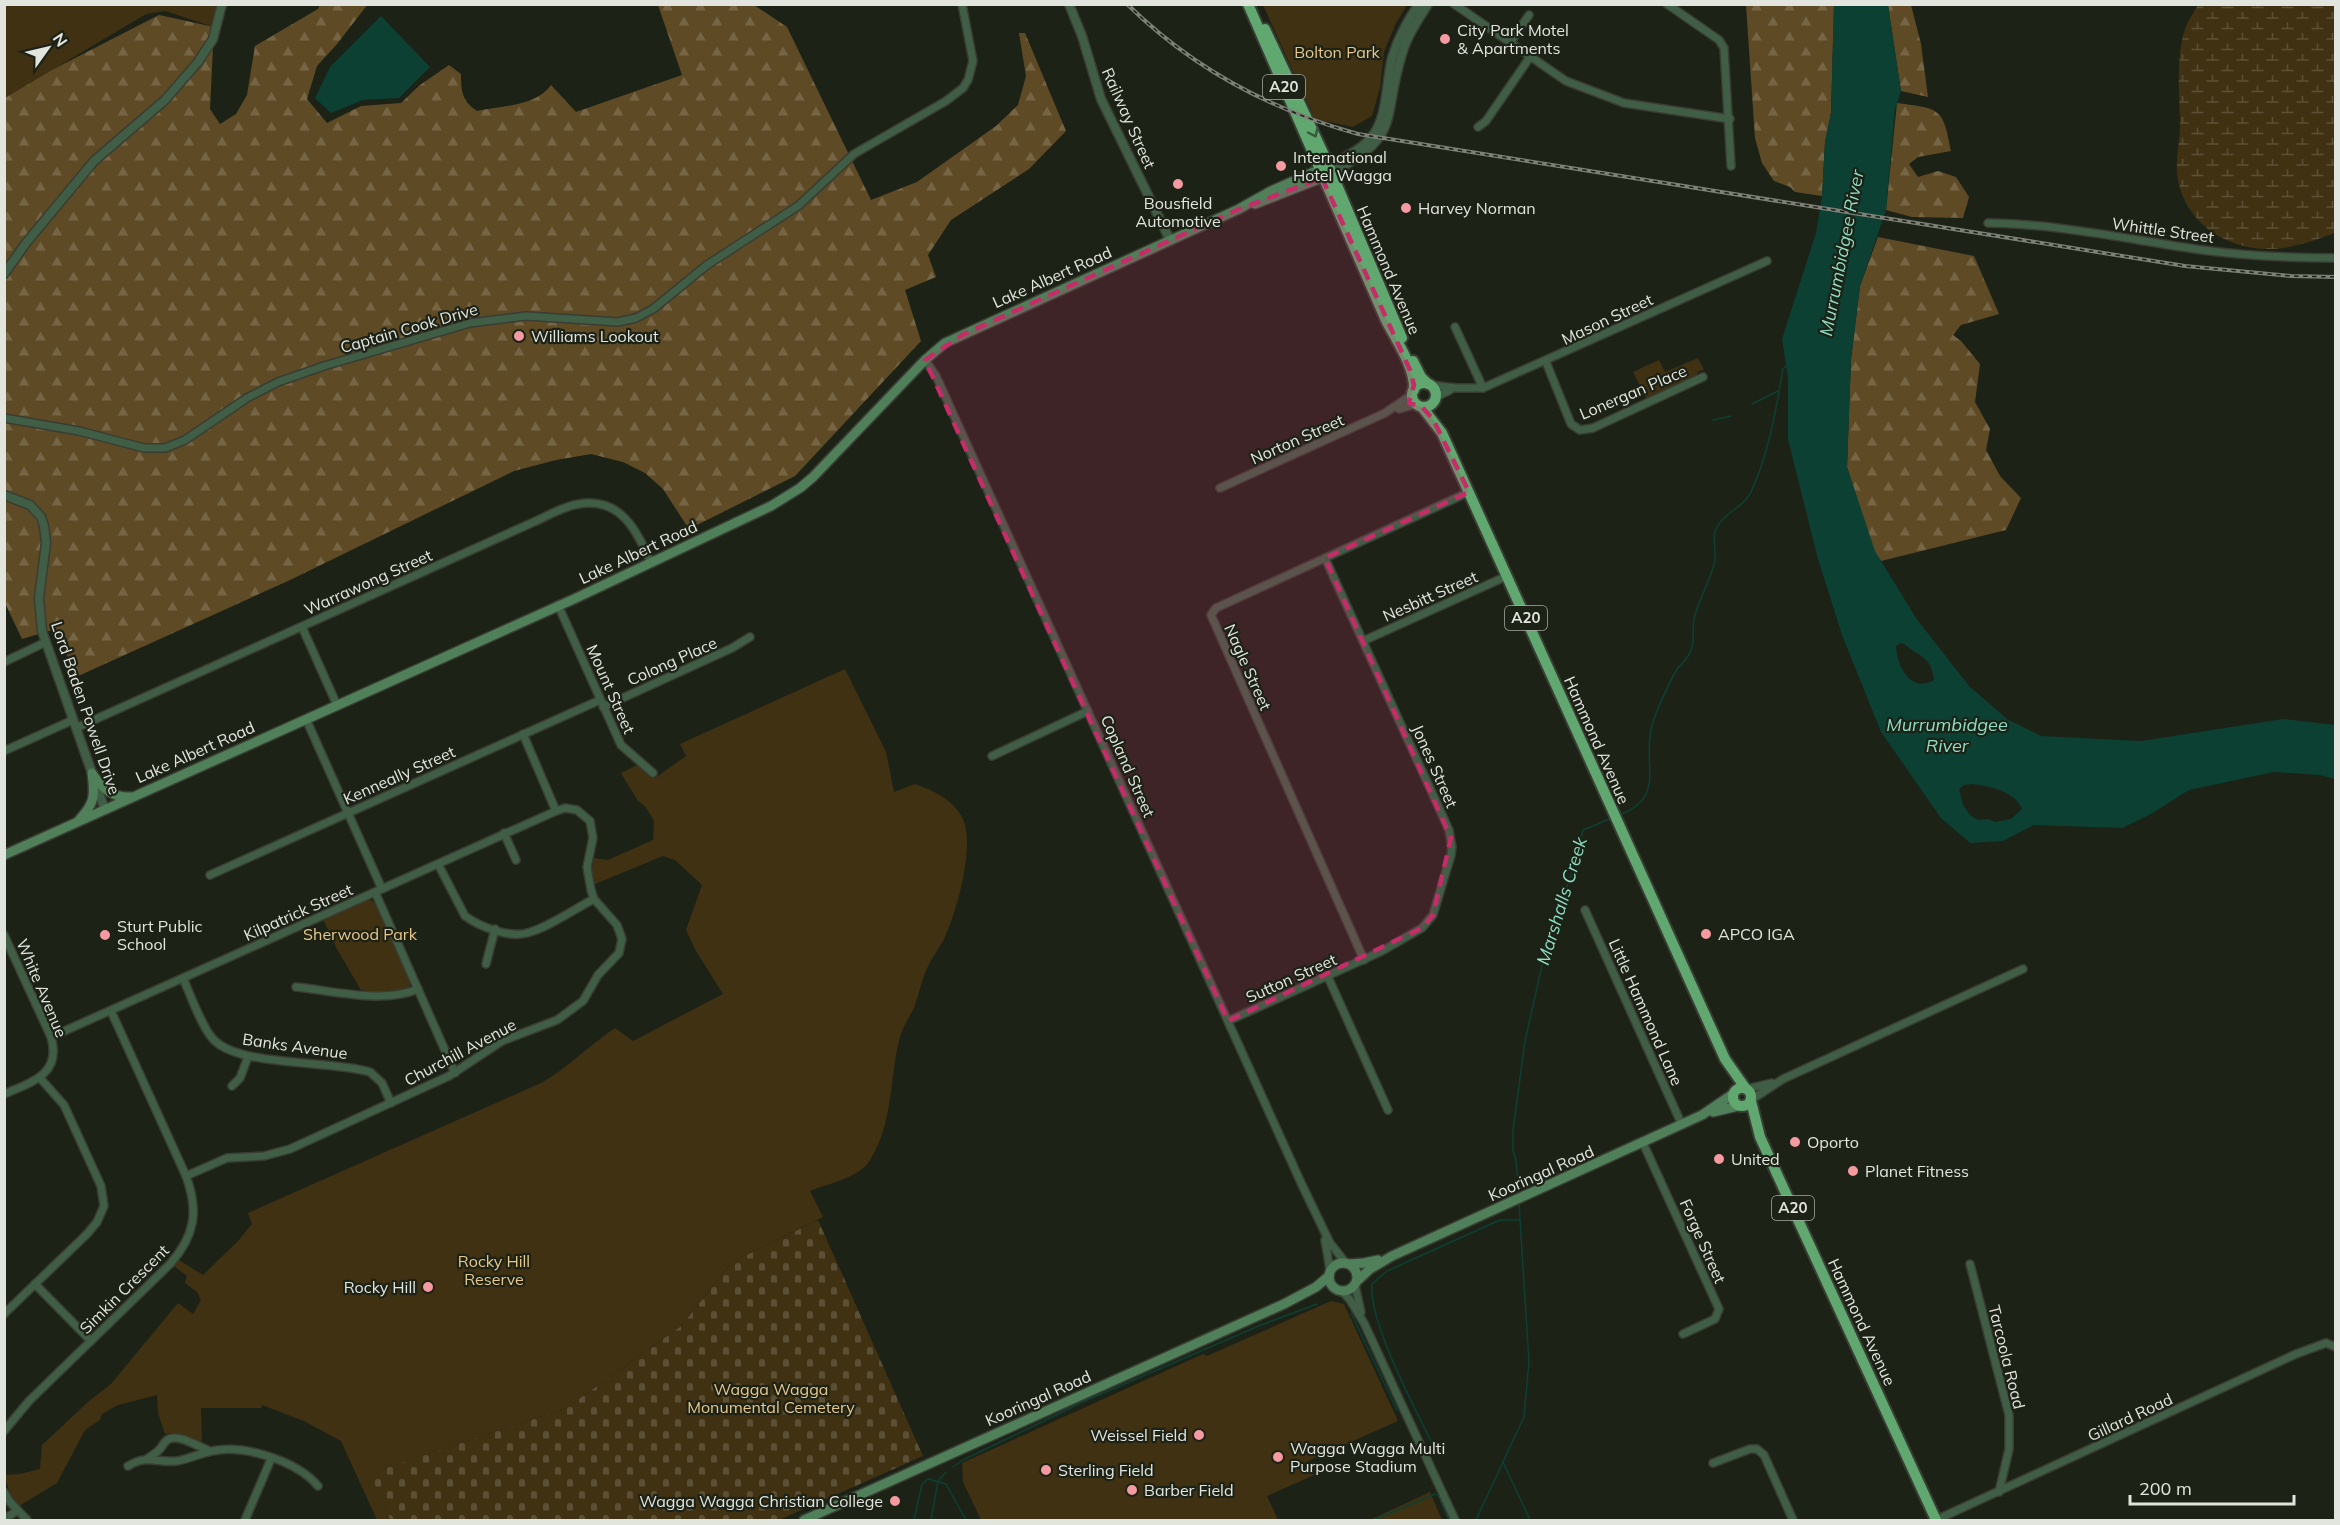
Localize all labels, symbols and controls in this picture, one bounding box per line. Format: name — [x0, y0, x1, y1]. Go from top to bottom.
north arrow — [18, 18, 78, 78]
place label: City Park Motel & Apartments — [1457, 20, 1569, 58]
text: N — [49, 29, 72, 50]
marker: City Park Motel & Apartments — [1438, 32, 1452, 46]
park label: Bolton Park — [1294, 42, 1381, 62]
street label: Railway Street — [1098, 64, 1160, 172]
road number: A20 — [1263, 75, 1305, 99]
one-way arrow — [1307, 127, 1319, 138]
place label: International Hotel Wagga — [1293, 147, 1392, 185]
marker: International Hotel Wagga — [1274, 159, 1288, 173]
water label: Murrumbidgee River — [1814, 167, 1869, 338]
marker: Bousfield Automotive — [1171, 177, 1185, 191]
place label: Bousfield Automotive — [1135, 193, 1221, 231]
place label: Harvey Norman — [1418, 198, 1536, 218]
marker: Harvey Norman — [1399, 201, 1413, 215]
street label: Hammond Avenue — [1353, 203, 1425, 337]
street label: Whittle Street — [2111, 213, 2216, 247]
street label: Lake Albert Road — [989, 242, 1115, 312]
street label: Mason Street — [1558, 289, 1656, 349]
street label: Captain Cook Drive — [338, 299, 480, 357]
place label: Williams Lookout — [531, 326, 659, 346]
marker: Williams Lookout — [512, 329, 526, 343]
street label: Lonergan Place — [1576, 360, 1690, 424]
street label: Norton Street — [1247, 409, 1347, 468]
street label: Lake Albert Road — [576, 516, 700, 588]
street label: Warrawong Street — [301, 545, 435, 619]
street label: Nesbitt Street — [1380, 566, 1481, 626]
road number: A20 — [1505, 606, 1547, 630]
street label: Lord Baden Powell Drive — [47, 619, 125, 797]
street label: Nagle Street — [1220, 621, 1276, 714]
street label: Colong Place — [624, 632, 720, 690]
street label: Mount Street — [582, 641, 640, 737]
street label: Hammond Avenue — [1560, 673, 1634, 807]
street label: Copland Street — [1097, 712, 1160, 821]
water label: Murrumbidgee River — [1886, 713, 2008, 757]
street label: Lake Albert Road — [132, 717, 258, 787]
street label: Jones Street — [1408, 721, 1462, 811]
street label: Kenneally Street — [340, 741, 458, 809]
water label: Marshalls Creek — [1531, 833, 1592, 968]
street label: Kilpatrick Street — [241, 879, 356, 945]
place label: Sturt Public School — [117, 916, 203, 954]
park label: Sherwood Park — [303, 924, 418, 944]
place label: APCO IGA — [1718, 924, 1795, 944]
marker: APCO IGA — [1699, 927, 1713, 941]
marker: Sturt Public School — [98, 928, 112, 942]
street label: Little Hammond Lane — [1605, 935, 1687, 1089]
street label: White Avenue — [12, 936, 72, 1040]
street label: Sutton Street — [1243, 949, 1340, 1007]
street label: Churchill Avenue — [401, 1014, 519, 1090]
street label: Banks Avenue — [241, 1029, 349, 1063]
place label: Oporto — [1807, 1132, 1859, 1152]
marker: Oporto — [1788, 1135, 1802, 1149]
street label: Kooringal Road — [1485, 1141, 1597, 1205]
place label: United — [1731, 1149, 1780, 1169]
marker: United — [1712, 1152, 1726, 1166]
place label: Planet Fitness — [1865, 1161, 1969, 1181]
marker: Planet Fitness — [1846, 1164, 1860, 1178]
street label: Forge Street — [1675, 1196, 1731, 1287]
road number: A20 — [1772, 1196, 1814, 1220]
street label: Simkin Crescent — [75, 1240, 173, 1338]
park label: Rocky Hill Reserve — [458, 1251, 530, 1289]
street label: Hammond Avenue — [1824, 1255, 1900, 1389]
place label: Rocky Hill — [344, 1277, 416, 1297]
marker: Rocky Hill — [421, 1280, 435, 1294]
street label: Tarcoola Road — [1984, 1303, 2030, 1411]
street label: Kooringal Road — [982, 1366, 1094, 1430]
park label: Wagga Wagga Monumental Cemetery — [687, 1379, 855, 1417]
street label: Gillard Road — [2084, 1389, 2176, 1445]
place label: Weissel Field — [1090, 1425, 1187, 1445]
marker: Weissel Field — [1192, 1428, 1206, 1442]
place label: Wagga Wagga Multi Purpose Stadium — [1290, 1438, 1445, 1476]
marker: Wagga Wagga Multi Purpose Stadium — [1271, 1450, 1285, 1464]
place label: Sterling Field — [1058, 1460, 1154, 1480]
marker: Sterling Field — [1039, 1463, 1053, 1477]
scale bar — [2130, 1468, 2294, 1506]
text: 200 m — [2139, 1477, 2192, 1500]
place label: Barber Field — [1144, 1480, 1234, 1500]
marker: Barber Field — [1125, 1483, 1139, 1497]
place label: Wagga Wagga Christian College — [639, 1491, 883, 1511]
marker: Wagga Wagga Christian College — [888, 1494, 902, 1508]

